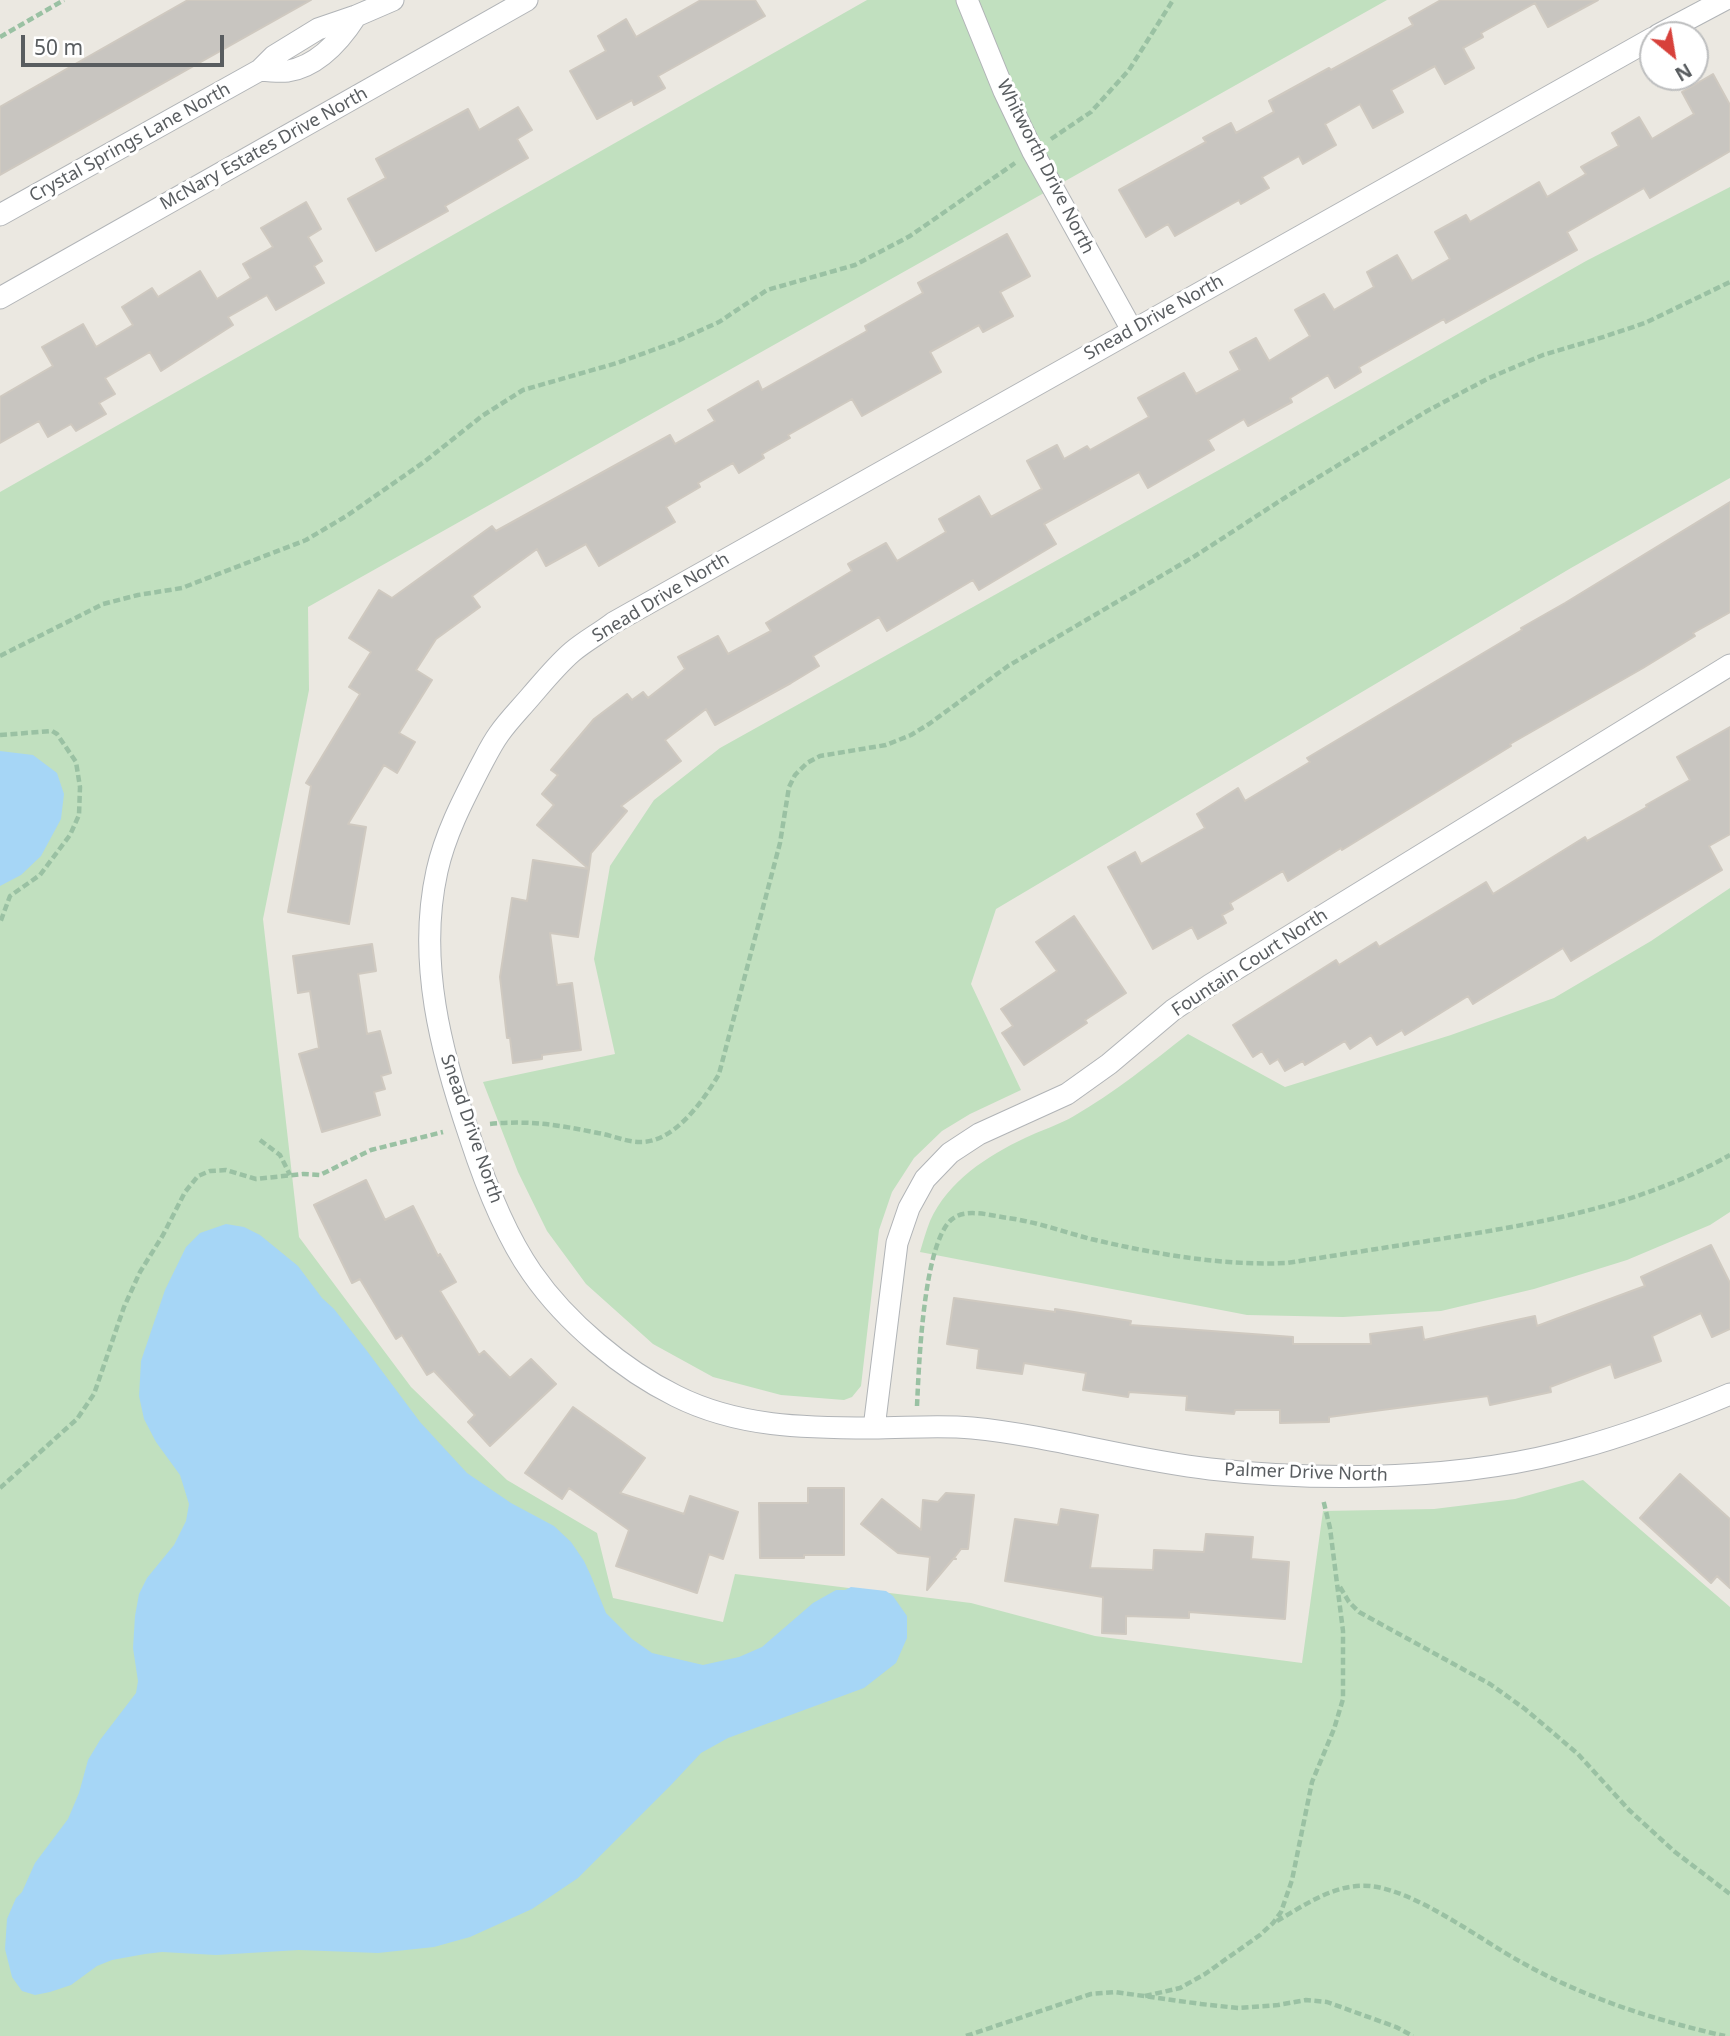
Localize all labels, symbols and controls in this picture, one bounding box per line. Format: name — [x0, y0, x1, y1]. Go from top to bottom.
scale bar — [24, 21, 228, 65]
north arrow — [1639, 21, 1709, 91]
text: 50 m — [34, 33, 83, 61]
text: N — [1670, 57, 1697, 88]
street label: Whitworth Drive North — [992, 76, 1098, 258]
street label: Crystal Springs Lane North — [26, 79, 234, 207]
street label: McNary Estates Drive North — [156, 83, 372, 215]
street label: Snead Drive North — [1081, 271, 1227, 365]
street label: Snead Drive North — [589, 549, 733, 647]
street label: Fountain Court North — [1168, 905, 1332, 1021]
street label: Snead Drive North — [435, 1052, 507, 1206]
street label: Palmer Drive North — [1224, 1459, 1388, 1487]

